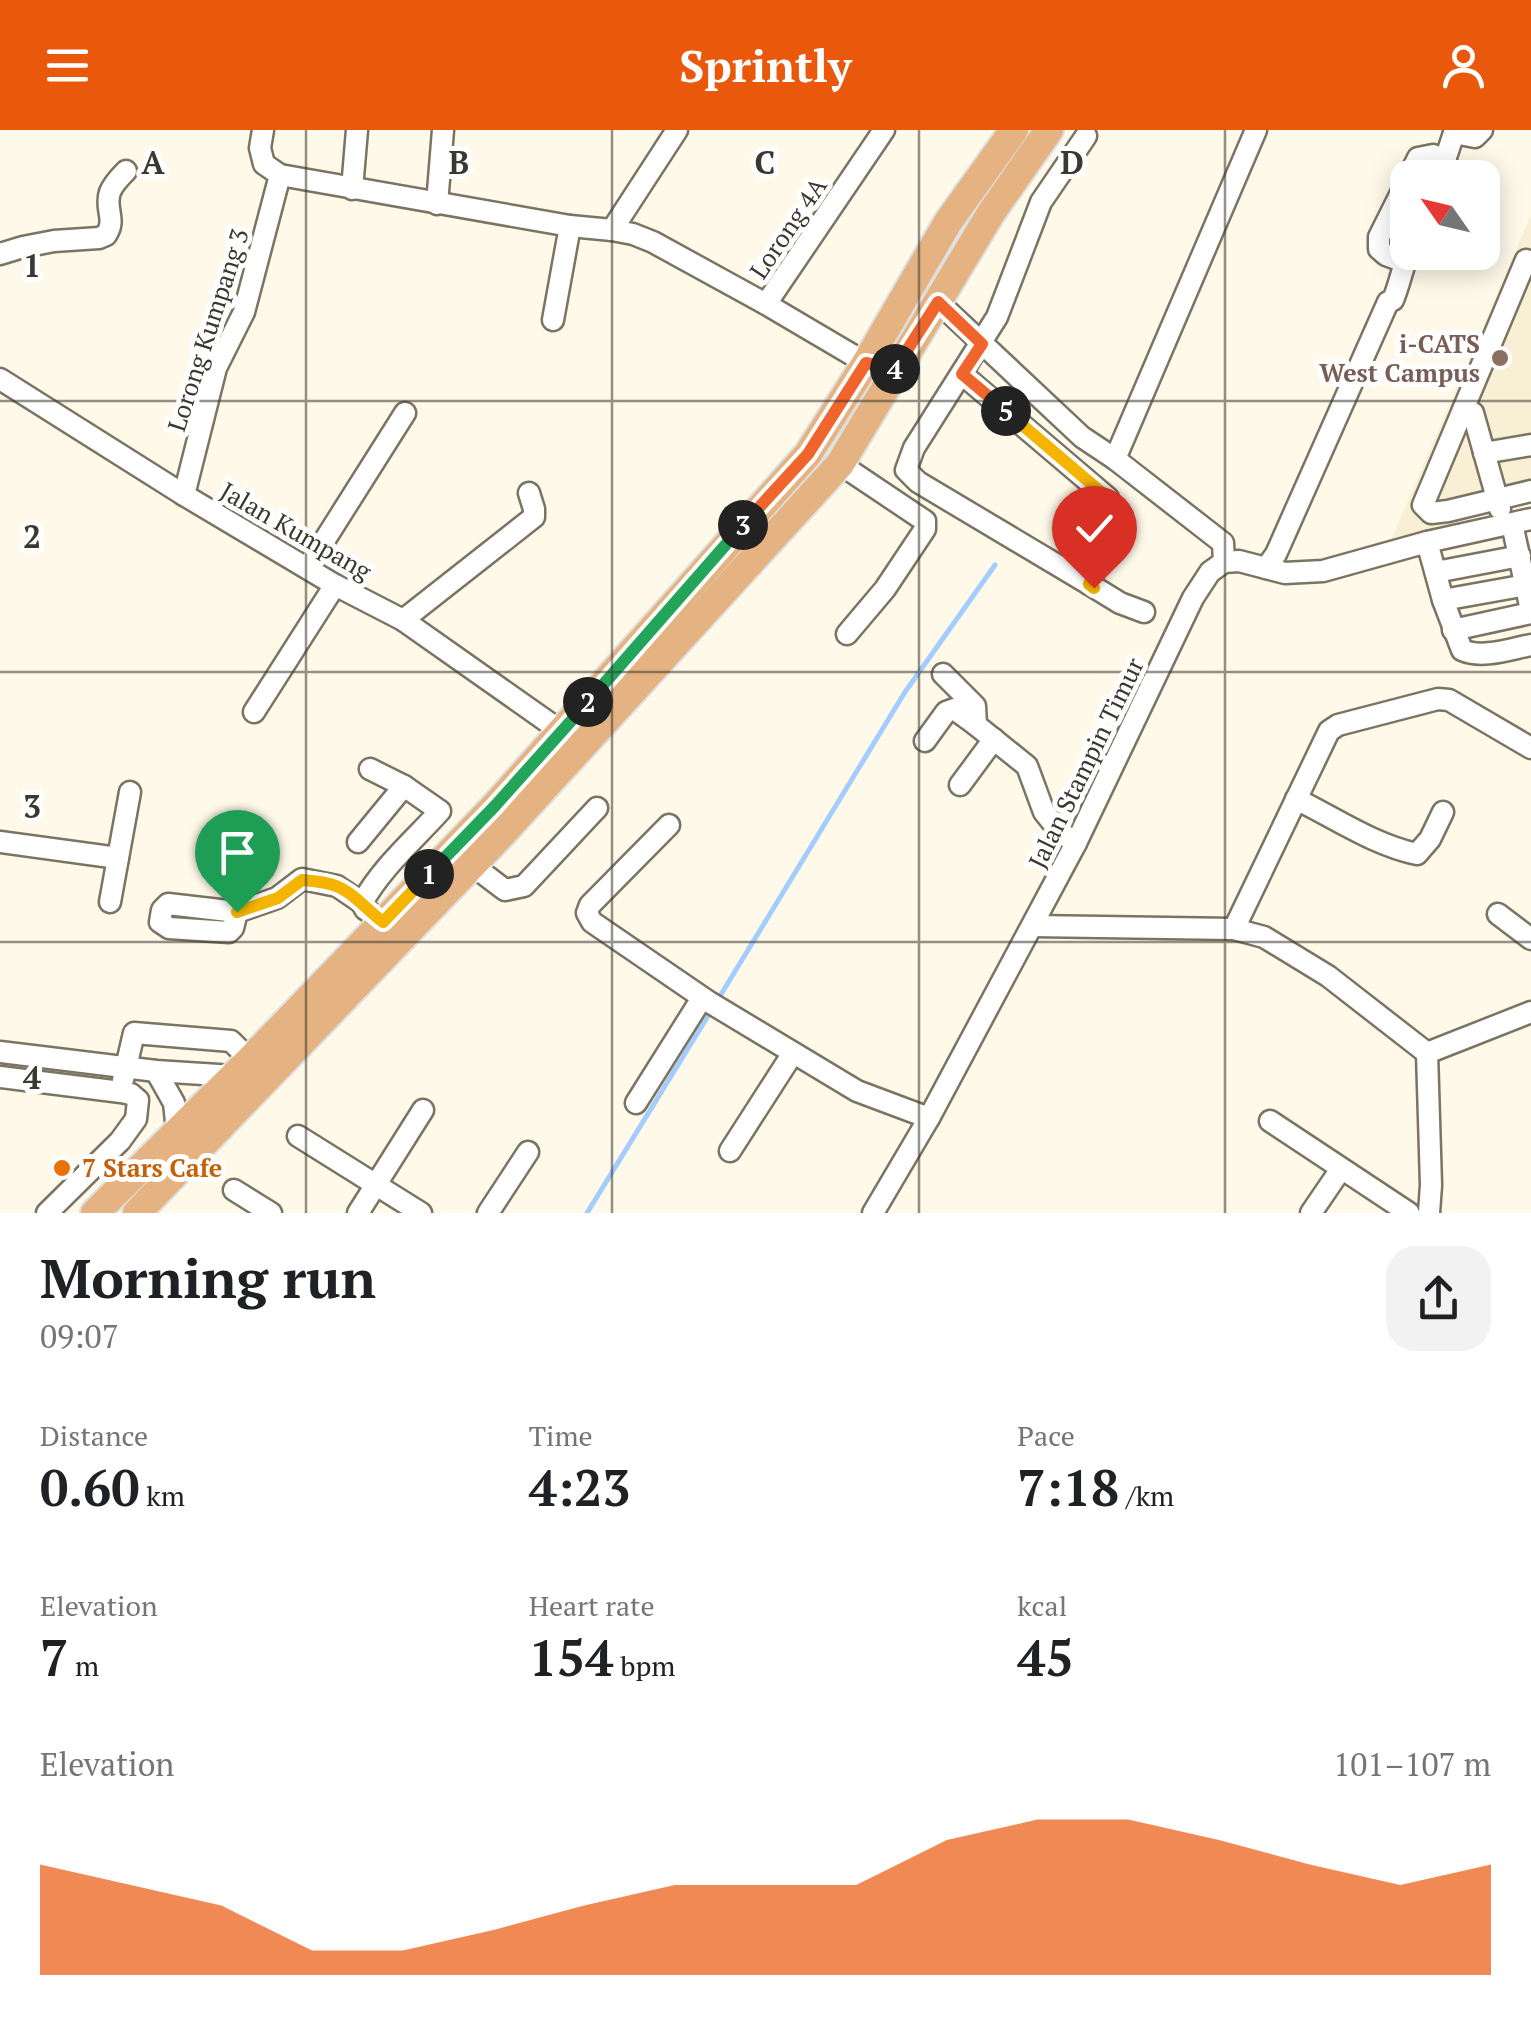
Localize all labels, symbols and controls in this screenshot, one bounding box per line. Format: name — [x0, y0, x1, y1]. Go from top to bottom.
text: Sprintly — [679, 35, 852, 95]
icon: menu — [40, 38, 95, 93]
icon: person — [1436, 38, 1491, 93]
text: A — [141, 141, 165, 183]
text: B — [449, 141, 469, 183]
text: C — [755, 141, 775, 183]
text: D — [1060, 141, 1084, 183]
north arrow — [1390, 160, 1500, 270]
map controls — [1390, 160, 1500, 270]
street label: Lorong 4A — [742, 170, 834, 285]
street label: Lorong Kumpang 3 — [159, 224, 256, 435]
text: 1 — [23, 244, 41, 286]
place label: i-CATS West Campus — [1319, 327, 1480, 389]
pin: 4 — [870, 344, 920, 394]
marker: i-CATS West Campus — [1489, 347, 1511, 369]
text: 4 — [887, 350, 903, 387]
pin: 5 — [981, 386, 1031, 436]
text: 5 — [998, 392, 1014, 429]
street label: Jalan Kumpang — [215, 474, 378, 588]
pin — [1052, 486, 1137, 589]
pin: 3 — [718, 500, 768, 550]
icon: check — [1067, 501, 1122, 556]
text: 3 — [735, 506, 751, 543]
text: 2 — [23, 515, 41, 557]
street label: Jalan Stampin Timur — [1020, 652, 1151, 873]
pin: 2 — [563, 677, 613, 727]
text: 2 — [580, 683, 596, 720]
text: 3 — [23, 785, 41, 827]
pin — [195, 810, 280, 913]
icon: arrive — [210, 825, 265, 880]
pin: 1 — [404, 849, 454, 899]
text: 1 — [421, 855, 437, 892]
text: 4 — [23, 1056, 41, 1098]
place label: 7 Stars Cafe — [82, 1151, 222, 1184]
marker: 7 Stars Cafe — [51, 1157, 73, 1179]
text: Morning run — [40, 1241, 376, 1314]
button: share — [1386, 1246, 1491, 1351]
text: 09:07 — [40, 1315, 119, 1357]
text: Distance — [40, 1417, 148, 1454]
text: Time — [529, 1417, 593, 1454]
text: Pace — [1017, 1417, 1075, 1454]
text: 0.60 — [40, 1454, 140, 1520]
text: 4:23 — [529, 1454, 631, 1520]
text: 7:18 — [1017, 1454, 1119, 1520]
text: km — [140, 1477, 185, 1514]
text: /km — [1119, 1477, 1174, 1514]
text: Elevation — [40, 1587, 158, 1624]
text: Heart rate — [529, 1587, 655, 1624]
text: kcal — [1017, 1587, 1067, 1624]
text: 7 — [40, 1624, 68, 1690]
text: 154 — [529, 1624, 613, 1690]
text: 45 — [1017, 1624, 1074, 1690]
text: m — [68, 1647, 99, 1684]
text: bpm — [613, 1647, 675, 1684]
text: Elevation — [40, 1743, 174, 1785]
text: 101–107 m — [1333, 1743, 1491, 1785]

